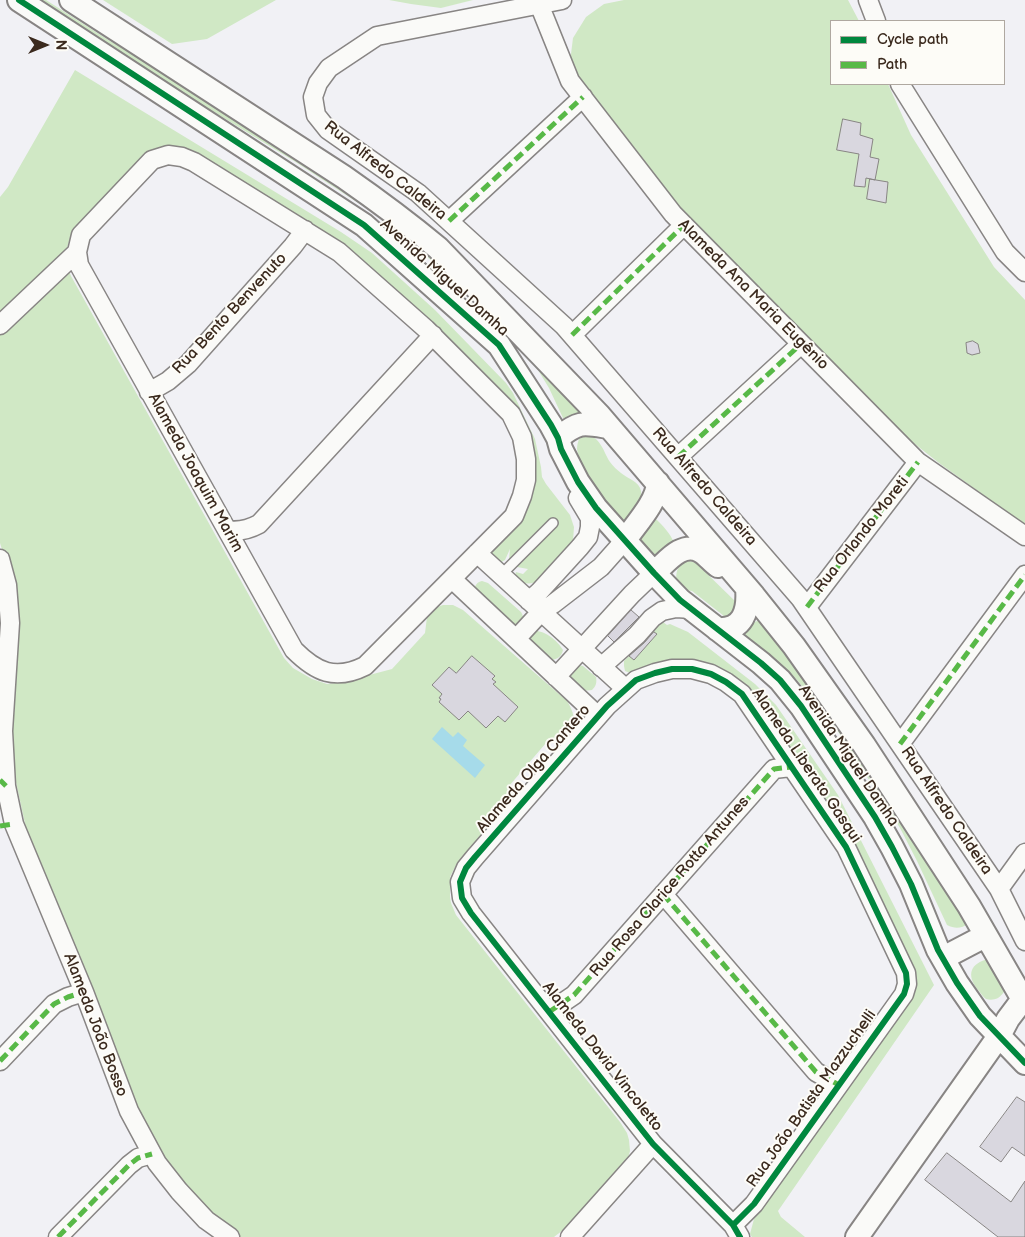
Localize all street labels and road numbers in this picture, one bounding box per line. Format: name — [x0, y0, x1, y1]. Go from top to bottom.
street label: Rua Alfredo Caldeira — [320, 117, 450, 225]
street label: Avenida Miguel Damha — [376, 215, 512, 341]
street label: Alameda Ana Maria Eugênio — [674, 216, 832, 374]
street label: Rua Bento Benvenuto — [169, 249, 291, 379]
street label: Alameda Joaquim Marim — [143, 390, 247, 556]
street label: Rua Alfredo Caldeira — [647, 424, 761, 550]
street label: Rua Orlando Moreti — [811, 473, 913, 597]
street label: Avenida Miguel Damha — [794, 682, 902, 830]
street label: Alameda Liberato Gasqui — [747, 685, 865, 847]
street label: Alameda Olga Cantero — [473, 701, 595, 837]
street label: Rua Alfredo Caldeira — [896, 743, 996, 879]
street label: Rua Rosa Clarice Rotta Antunes — [586, 793, 754, 981]
street label: Alameda João Bosso — [59, 951, 131, 1099]
street label: Alameda David Vincoletto — [538, 978, 666, 1136]
street label: Rua João Batista Mazzuchelli — [743, 1006, 881, 1192]

